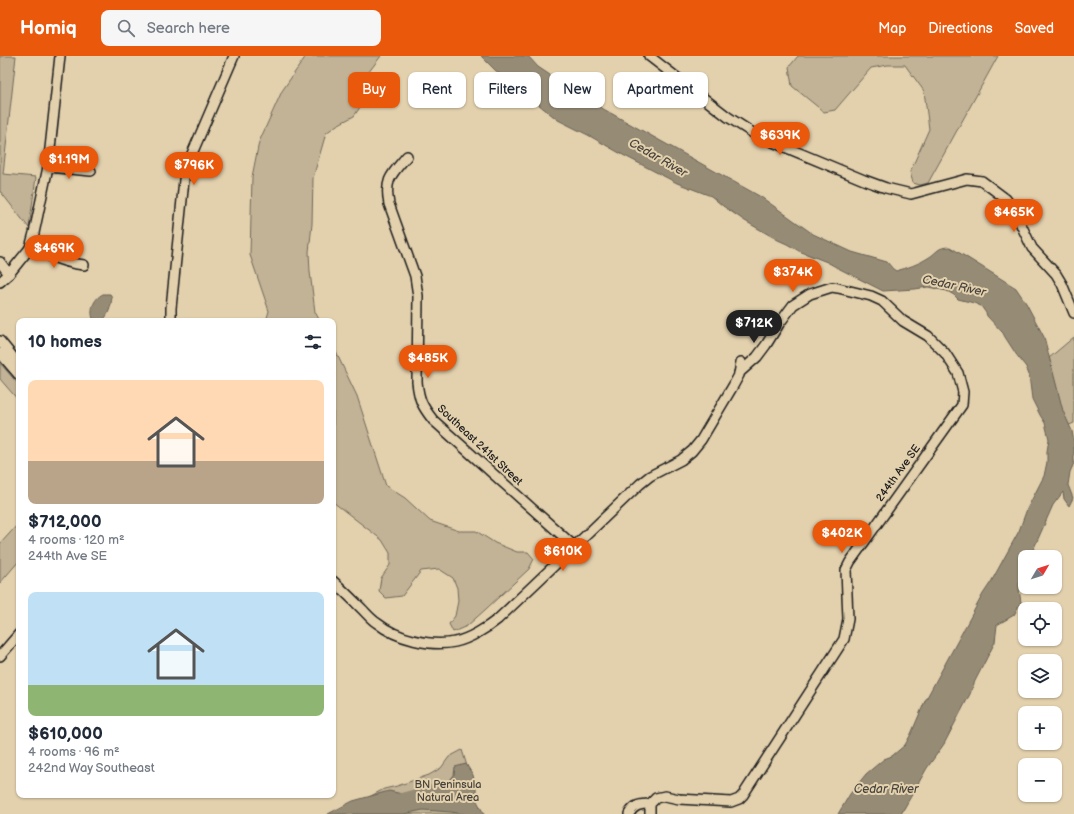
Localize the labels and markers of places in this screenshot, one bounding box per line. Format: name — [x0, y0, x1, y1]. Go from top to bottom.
pin: $639K — [752, 122, 808, 156]
pin: $1.19M — [36, 146, 102, 180]
pin: $796K — [166, 152, 222, 186]
pin: $465K — [986, 199, 1042, 233]
pin: $469K — [26, 235, 82, 269]
pin: $374K — [765, 259, 821, 293]
pin: $712K — [726, 310, 782, 344]
pin: $485K — [400, 345, 456, 379]
pin: $402K — [814, 520, 870, 554]
pin: $610K — [535, 538, 591, 572]

